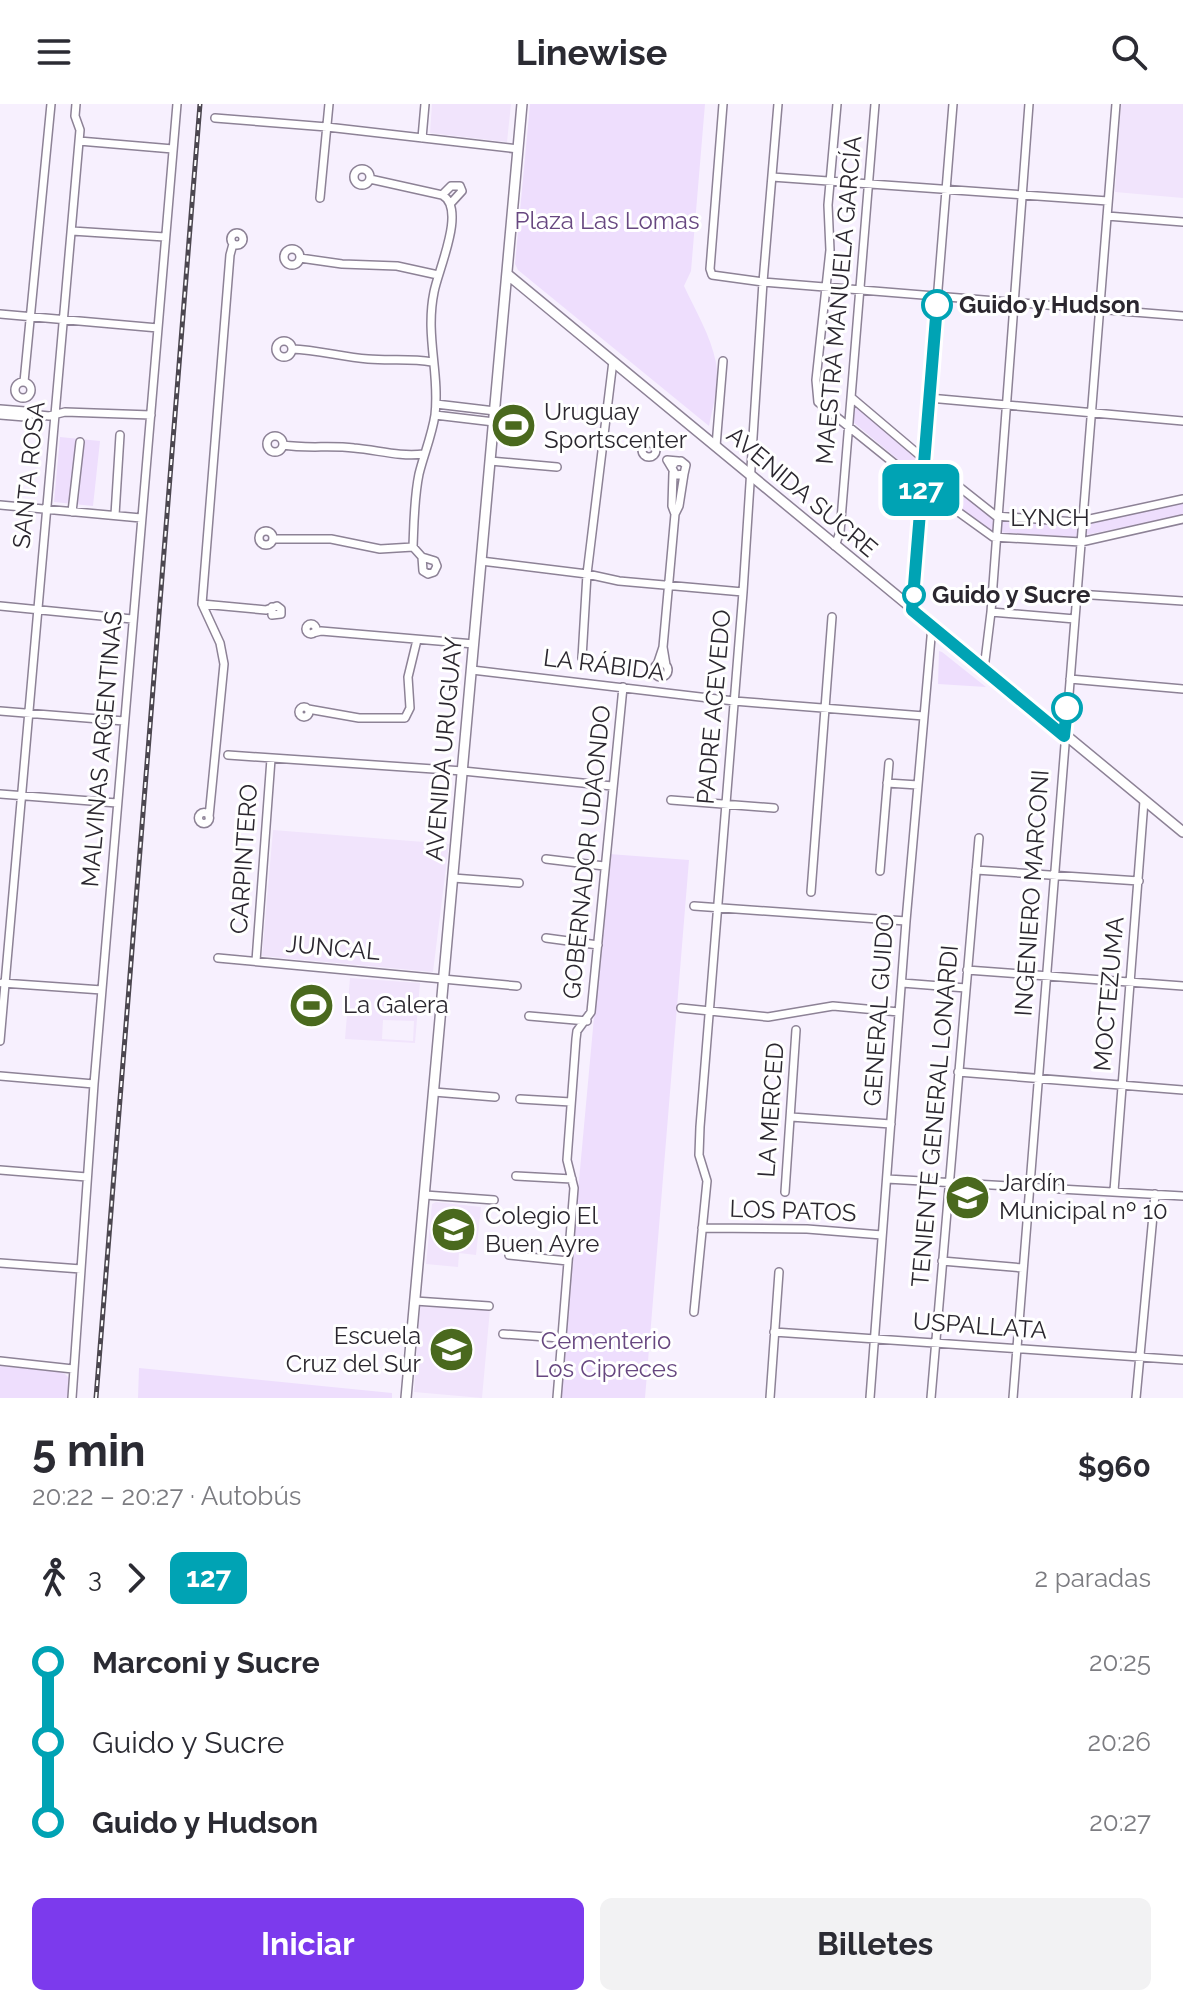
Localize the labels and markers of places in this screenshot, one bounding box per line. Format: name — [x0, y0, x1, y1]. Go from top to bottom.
marker: Guido y Hudson — [922, 290, 952, 320]
place label: Guido y Hudson — [959, 290, 1140, 319]
place label: Uruguay Sportscenter — [544, 397, 688, 454]
sports icon: Uruguay Sportscenter — [489, 402, 537, 450]
place label: Guido y Sucre — [932, 580, 1090, 609]
marker: Guido y Sucre — [903, 584, 925, 606]
unlabelled marker — [1052, 693, 1082, 723]
sports icon: La Galera — [288, 981, 336, 1029]
place label: La Galera — [343, 990, 449, 1019]
place label: Jardín Municipal nº 10 — [999, 1168, 1168, 1225]
school or university icon: Jardín Municipal nº 10 — [944, 1173, 992, 1221]
place label: Colegio El Buen Ayre — [485, 1201, 599, 1258]
school or university icon: Colegio El Buen Ayre — [430, 1206, 478, 1254]
place label: Escuela Cruz del Sur — [286, 1321, 422, 1378]
school or university icon: Escuela Cruz del Sur — [428, 1326, 476, 1374]

